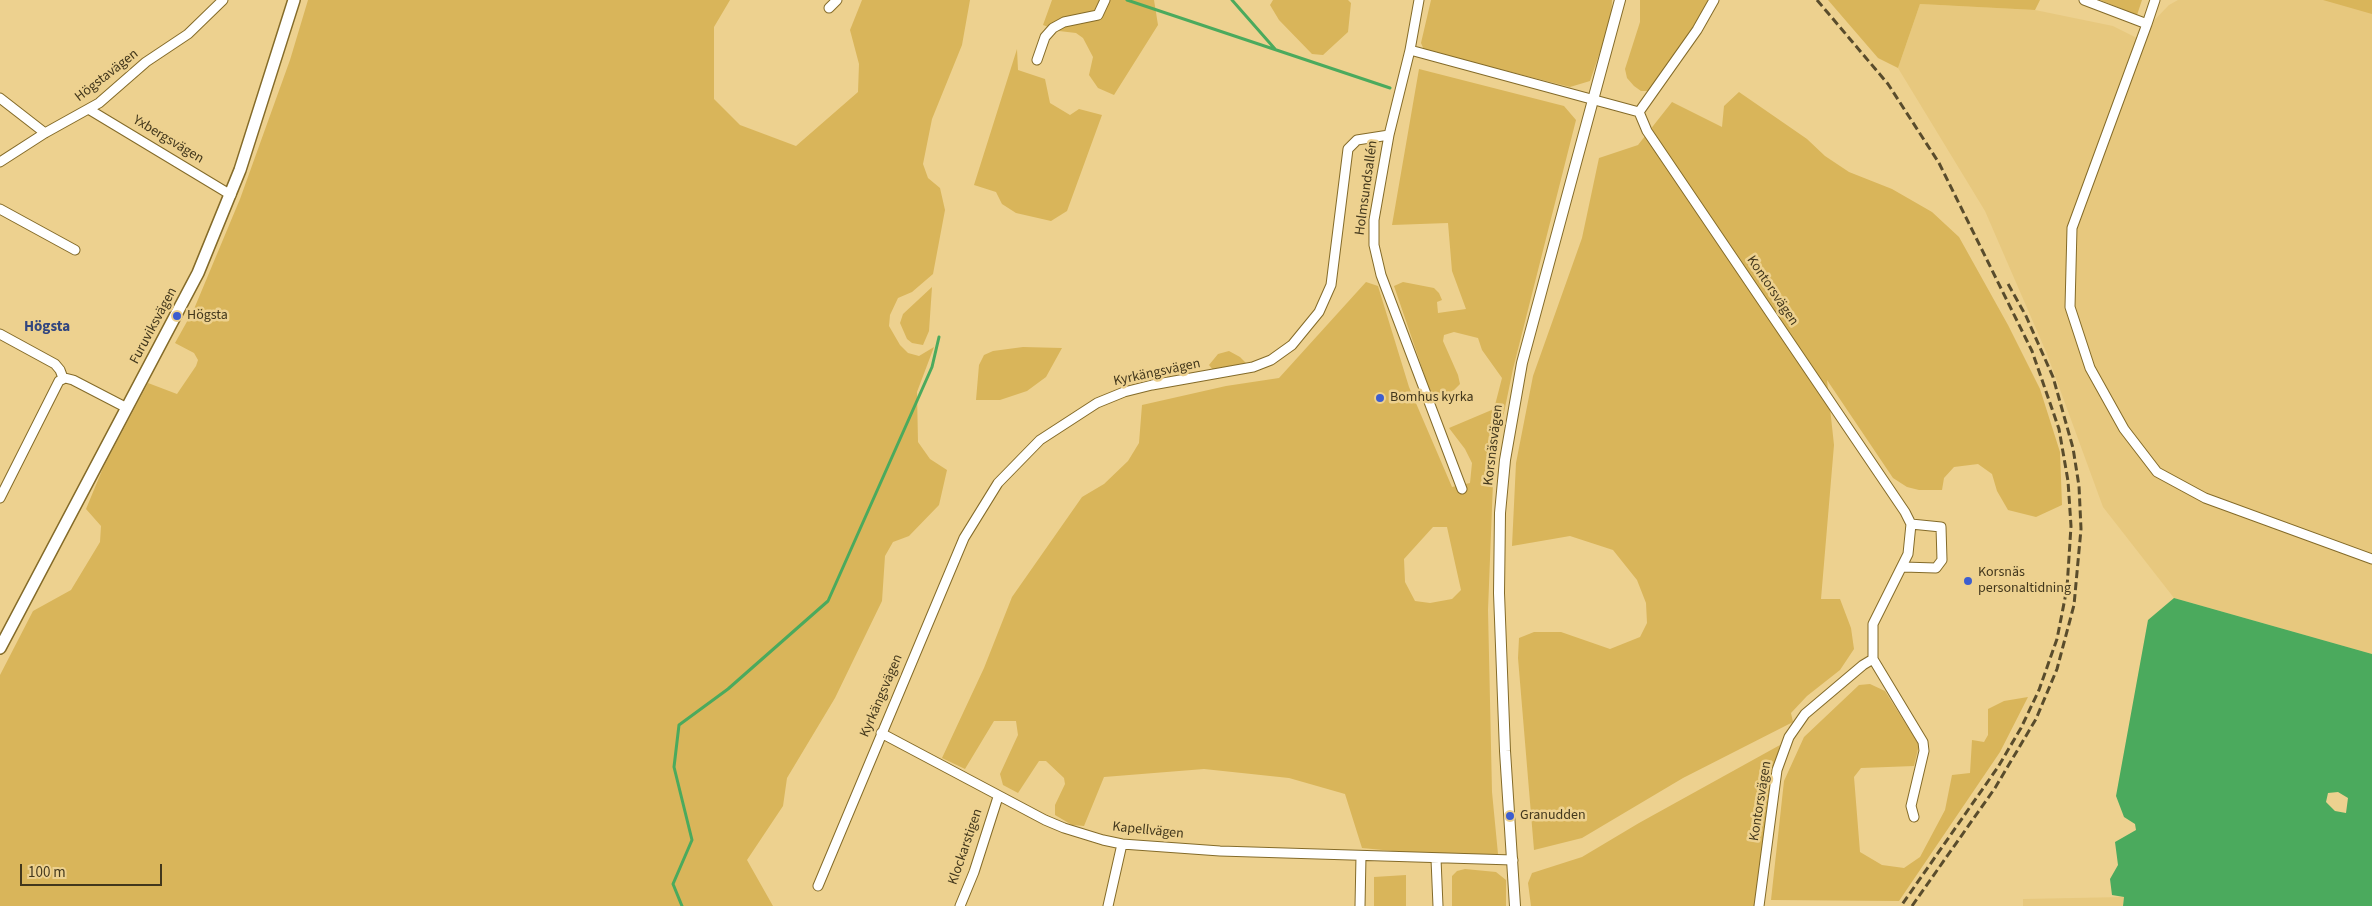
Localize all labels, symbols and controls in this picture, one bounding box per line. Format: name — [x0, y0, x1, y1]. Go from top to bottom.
street label: Högstavägen — [72, 46, 142, 106]
street label: Yxbergsvägen — [130, 112, 206, 168]
street label: Holmsundsallén — [1352, 140, 1382, 236]
street label: Kontorsvägen — [1742, 253, 1802, 329]
street label: Furuviksvägen — [127, 285, 181, 367]
place label: Högsta — [187, 308, 228, 324]
marker: Högsta — [171, 310, 183, 322]
district label: Högsta — [24, 319, 70, 337]
street label: Kyrkängsvägen — [1112, 356, 1202, 390]
place label: Bomhus kyrka — [1390, 390, 1473, 406]
marker: Bomhus kyrka — [1374, 392, 1386, 404]
street label: Korsnäsvägen — [1481, 403, 1507, 487]
place label: Korsnäs personaltidning — [1978, 565, 2071, 598]
marker: Korsnäs personaltidning — [1962, 575, 1974, 587]
street label: Kyrkängsvägen — [857, 652, 907, 740]
street label: Kontorsvägen — [1746, 760, 1776, 842]
street label: Klockarstigen — [945, 807, 987, 887]
place label: Granudden — [1520, 808, 1586, 824]
marker: Granudden — [1504, 810, 1516, 822]
street label: Kapellvägen — [1111, 819, 1185, 843]
scale bar — [22, 854, 165, 886]
text: 100 m — [28, 862, 66, 883]

